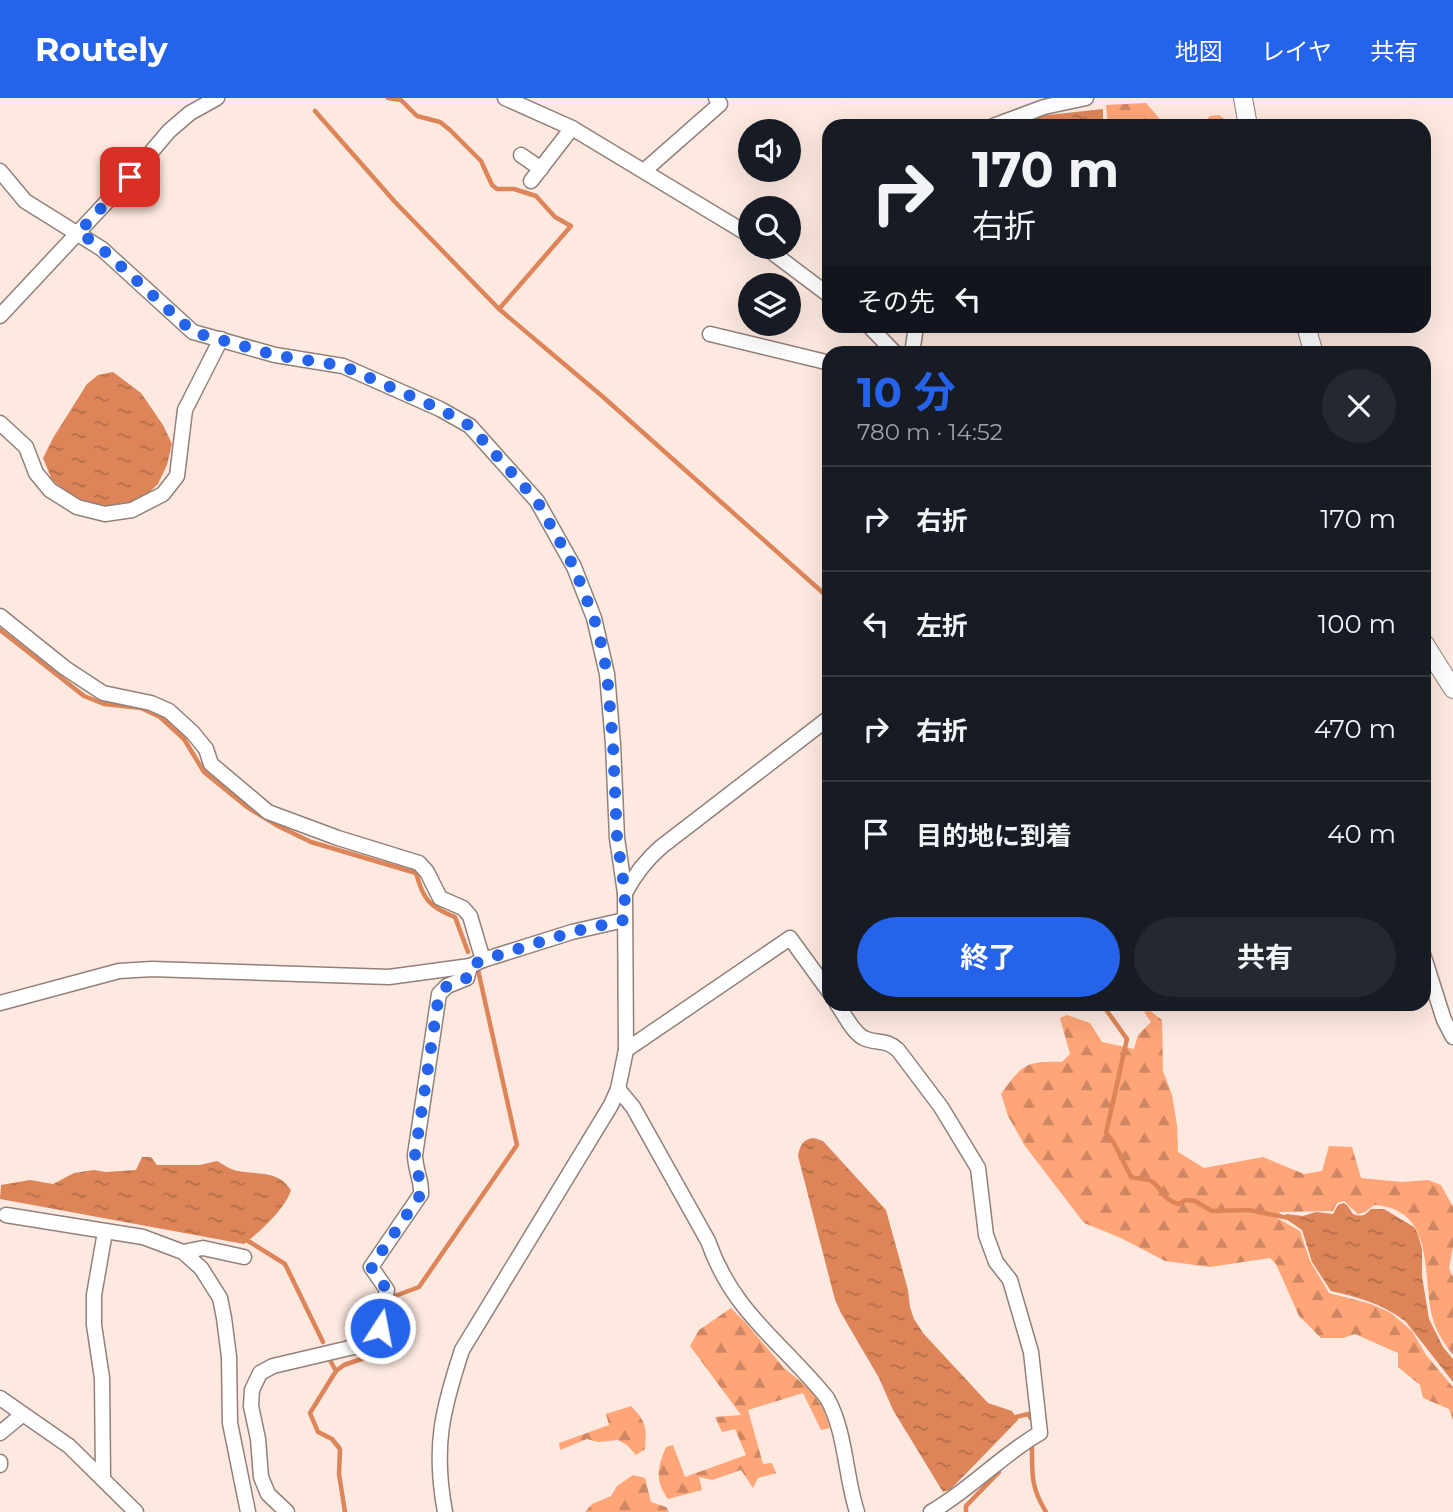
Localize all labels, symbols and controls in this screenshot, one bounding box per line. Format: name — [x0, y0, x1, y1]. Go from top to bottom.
text: Routely — [35, 29, 168, 69]
text: 地図 — [1175, 37, 1223, 66]
text: レイヤ — [1261, 37, 1332, 66]
text: 共有 — [1370, 37, 1418, 66]
map controls — [738, 119, 801, 336]
button: sound — [738, 119, 801, 182]
text: 170 m — [972, 140, 1119, 199]
pin — [100, 147, 160, 207]
icon: right — [857, 147, 948, 238]
icon: arrive — [111, 158, 149, 196]
button: search — [738, 196, 801, 259]
text: 右折 — [972, 206, 1036, 245]
button: layers — [738, 273, 801, 336]
icon: left — [949, 280, 987, 318]
text: その先 — [857, 286, 935, 318]
text: 10 分 — [857, 366, 956, 418]
button: close — [1322, 369, 1396, 443]
text: 780 m · 14:52 — [857, 418, 1003, 446]
icon: right — [857, 500, 895, 538]
text: 170 m — [1320, 503, 1396, 535]
text: 右折 — [916, 505, 968, 537]
icon: left — [857, 605, 895, 643]
text: 100 m — [1318, 608, 1396, 640]
text: 左折 — [916, 610, 968, 642]
icon: right — [857, 710, 895, 748]
text: 470 m — [1314, 713, 1396, 745]
text: 右折 — [916, 715, 968, 747]
icon: arrive — [857, 815, 895, 853]
text: 40 m — [1327, 818, 1396, 850]
text: 目的地に到着 — [916, 820, 1072, 852]
button: 終了 — [857, 917, 1120, 997]
button: 共有 — [1134, 917, 1396, 997]
position arrow — [343, 1291, 417, 1365]

